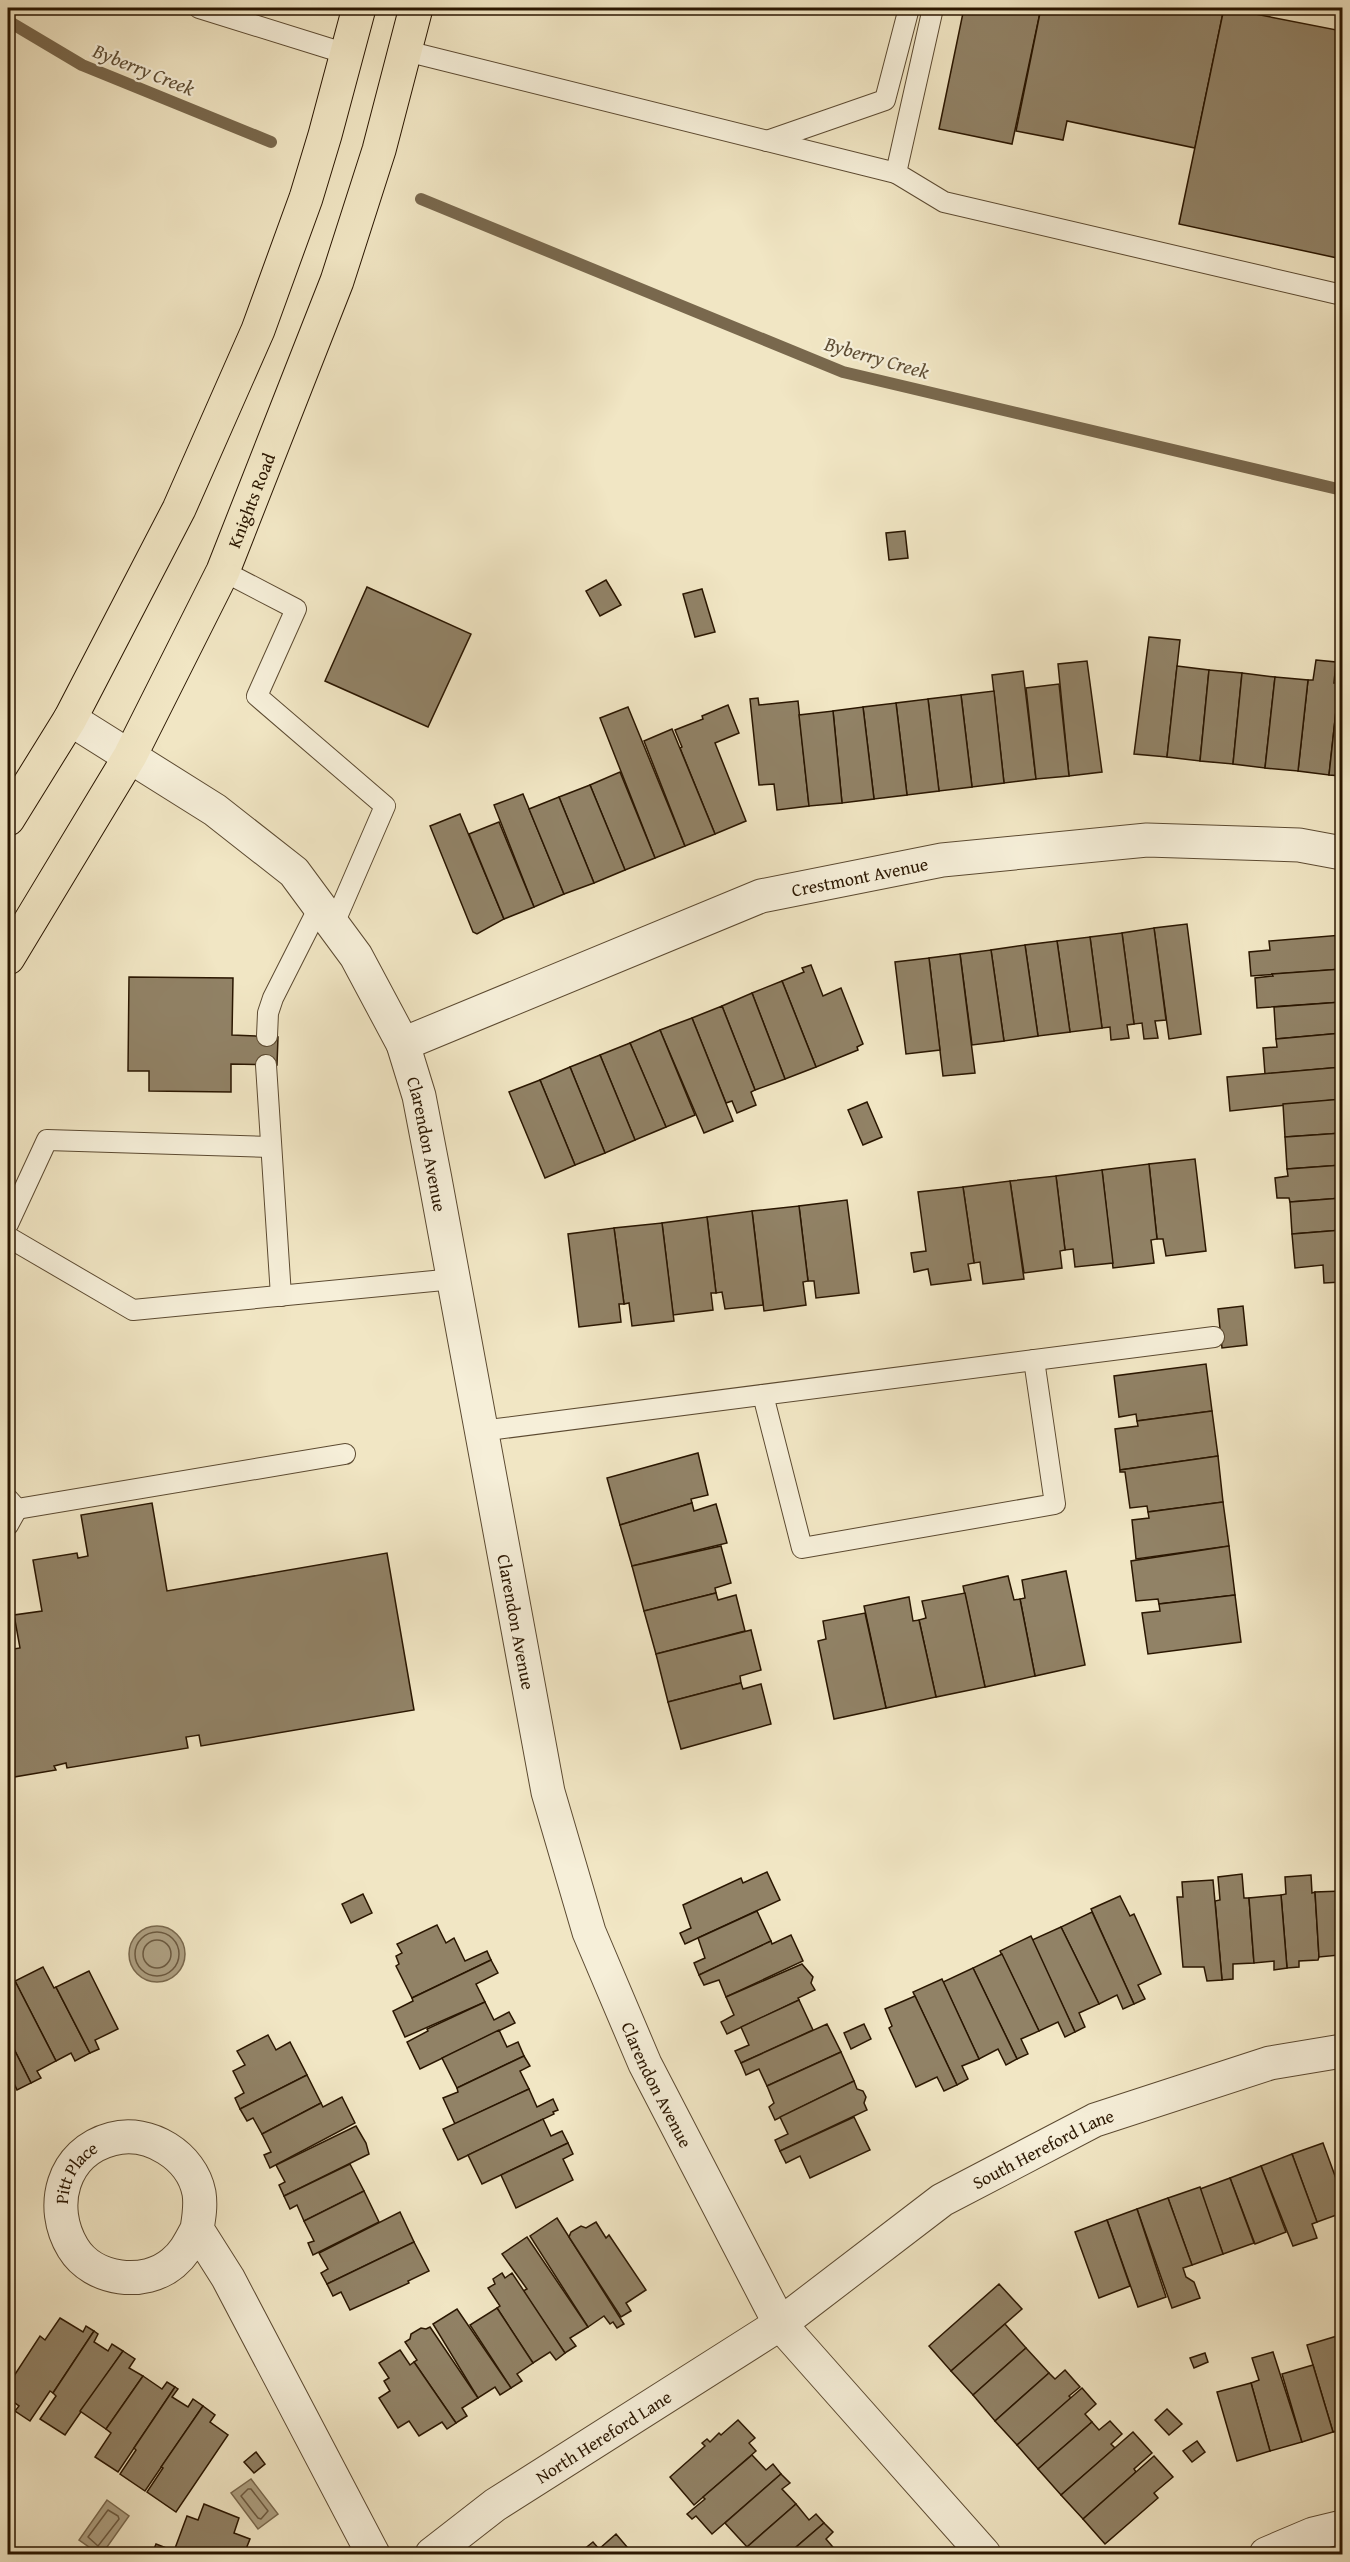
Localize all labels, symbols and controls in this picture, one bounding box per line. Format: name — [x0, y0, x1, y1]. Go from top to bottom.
water label: Byberry Creek — [88, 35, 200, 103]
water label: Byberry Creek — [821, 328, 933, 386]
street label: Knights Road — [220, 448, 282, 552]
street label: Crestmont Avenue — [789, 850, 930, 903]
street label: Clarendon Avenue — [400, 1073, 454, 1214]
street label: Clarendon Avenue — [491, 1552, 542, 1692]
street label: Clarendon Avenue — [615, 2017, 700, 2152]
street label: South Hereford Lane — [967, 2101, 1117, 2195]
street label: Pitt Place — [47, 2134, 102, 2205]
street label: North Hereford Lane — [530, 2383, 677, 2490]

